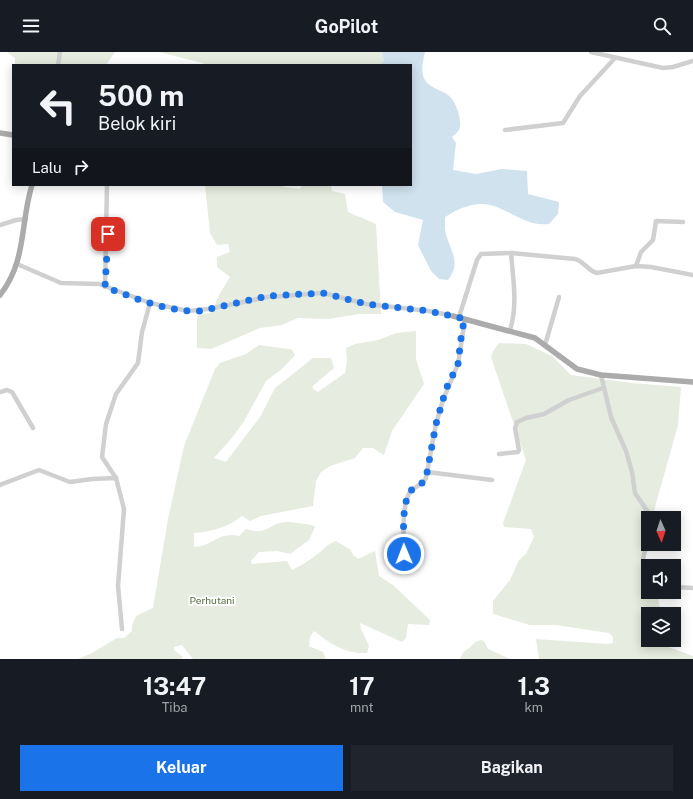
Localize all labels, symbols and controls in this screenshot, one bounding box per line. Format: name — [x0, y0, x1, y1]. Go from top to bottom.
icon: menu — [20, 15, 42, 37]
icon: search — [651, 15, 673, 37]
text: GoPilot — [315, 16, 378, 37]
text: 500 m — [98, 79, 184, 112]
icon: left — [32, 80, 84, 132]
text: Belok kiri — [98, 113, 176, 134]
icon: right — [70, 156, 92, 178]
text: Lalu — [32, 159, 62, 176]
pin — [91, 217, 125, 251]
icon: arrive — [97, 223, 119, 245]
north arrow — [641, 511, 681, 551]
map controls — [641, 511, 681, 647]
position arrow — [383, 533, 425, 575]
button: sound — [641, 559, 681, 599]
park label: Perhutani — [189, 594, 235, 606]
button: layers — [641, 607, 681, 647]
text: 13:47 — [143, 672, 206, 700]
text: 17 — [349, 672, 374, 700]
text: 1.3 — [517, 672, 550, 700]
text: Tiba — [162, 700, 188, 715]
text: mnt — [350, 700, 374, 715]
text: km — [524, 700, 543, 715]
button: Keluar — [20, 745, 343, 791]
button: Bagikan — [351, 745, 673, 791]

